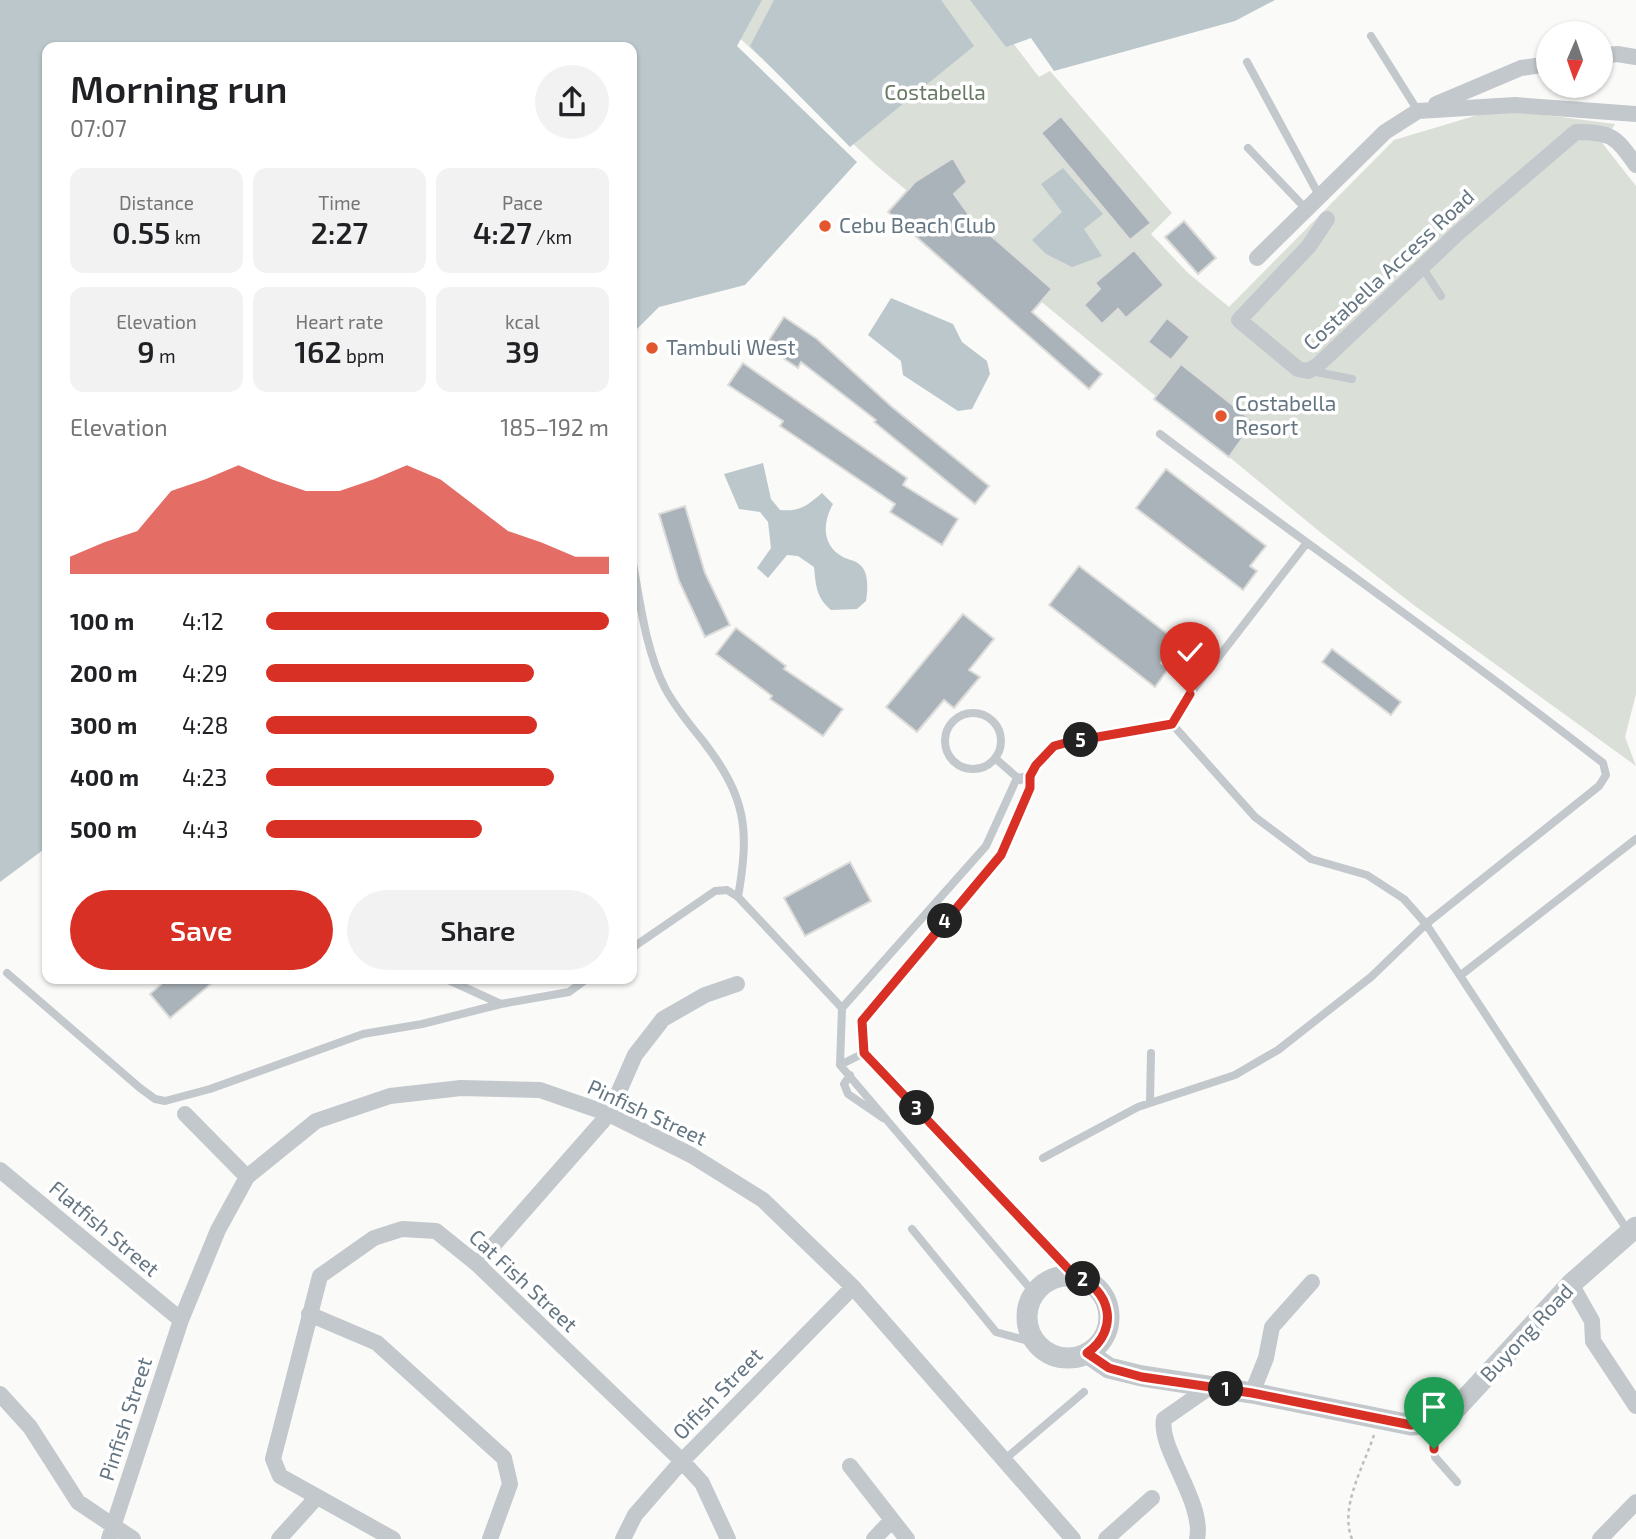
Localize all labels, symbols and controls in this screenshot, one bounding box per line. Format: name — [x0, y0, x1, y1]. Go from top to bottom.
north arrow — [1536, 21, 1614, 98]
map controls — [1536, 21, 1613, 98]
text: Morning run — [70, 65, 288, 111]
button: share — [535, 65, 609, 139]
park label: Costabella — [884, 79, 986, 104]
text: 07:07 — [70, 114, 127, 142]
street label: Costabella Access Road — [1297, 183, 1479, 355]
text: Distance — [119, 191, 194, 214]
text: Time — [318, 191, 361, 214]
text: Pace — [502, 191, 543, 214]
place label: Cebu Beach Club — [839, 212, 996, 237]
text: 0.55 — [112, 214, 170, 250]
text: 2:27 — [311, 214, 368, 250]
text: 4:27 — [473, 214, 532, 250]
marker: Cebu Beach Club — [817, 218, 833, 234]
text: km — [170, 225, 201, 248]
text: /km — [532, 225, 572, 248]
text: Elevation — [116, 310, 197, 333]
text: Heart rate — [296, 310, 383, 333]
text: kcal — [505, 310, 540, 333]
text: 9 — [137, 333, 155, 369]
text: 162 — [295, 333, 342, 369]
text: 39 — [505, 333, 540, 369]
place label: Tambuli West — [666, 334, 795, 359]
marker: Tambuli West — [644, 340, 660, 356]
text: m — [155, 344, 176, 367]
text: bpm — [342, 344, 384, 367]
place label: Costabella Resort — [1235, 390, 1336, 439]
marker: Costabella Resort — [1213, 408, 1229, 424]
text: Elevation — [70, 413, 168, 441]
text: 185–192 m — [500, 413, 609, 441]
text: 100 m — [70, 607, 134, 635]
text: 4:12 — [182, 607, 224, 635]
pin — [1160, 622, 1220, 694]
icon: check — [1171, 633, 1209, 671]
text: 200 m — [70, 659, 138, 687]
text: 4:29 — [182, 659, 228, 687]
text: 300 m — [70, 711, 137, 739]
text: 4:28 — [182, 711, 228, 739]
pin: 5 — [1064, 722, 1098, 758]
text: 5 — [1075, 728, 1086, 751]
text: 400 m — [70, 763, 139, 791]
text: 4:23 — [182, 763, 227, 791]
text: 500 m — [70, 815, 137, 843]
text: 4:43 — [182, 815, 229, 843]
button: Save — [70, 890, 333, 970]
button: Share — [347, 890, 609, 970]
pin: 4 — [928, 904, 962, 939]
text: 4 — [938, 909, 951, 932]
street label: Pinfish Street — [584, 1073, 711, 1150]
pin: 3 — [900, 1090, 934, 1126]
text: 3 — [911, 1096, 922, 1119]
street label: Flatfish Street — [45, 1175, 165, 1281]
street label: Cat Fish Street — [465, 1223, 583, 1336]
pin: 2 — [1066, 1262, 1100, 1296]
text: 2 — [1077, 1267, 1088, 1290]
street label: Buyong Road — [1474, 1278, 1578, 1386]
street label: Oifish Street — [667, 1342, 767, 1444]
street label: Pinfish Street — [93, 1354, 156, 1483]
pin: 1 — [1208, 1372, 1244, 1406]
text: 1 — [1221, 1377, 1230, 1400]
pin — [1404, 1377, 1464, 1449]
icon: arrive — [1415, 1388, 1453, 1426]

